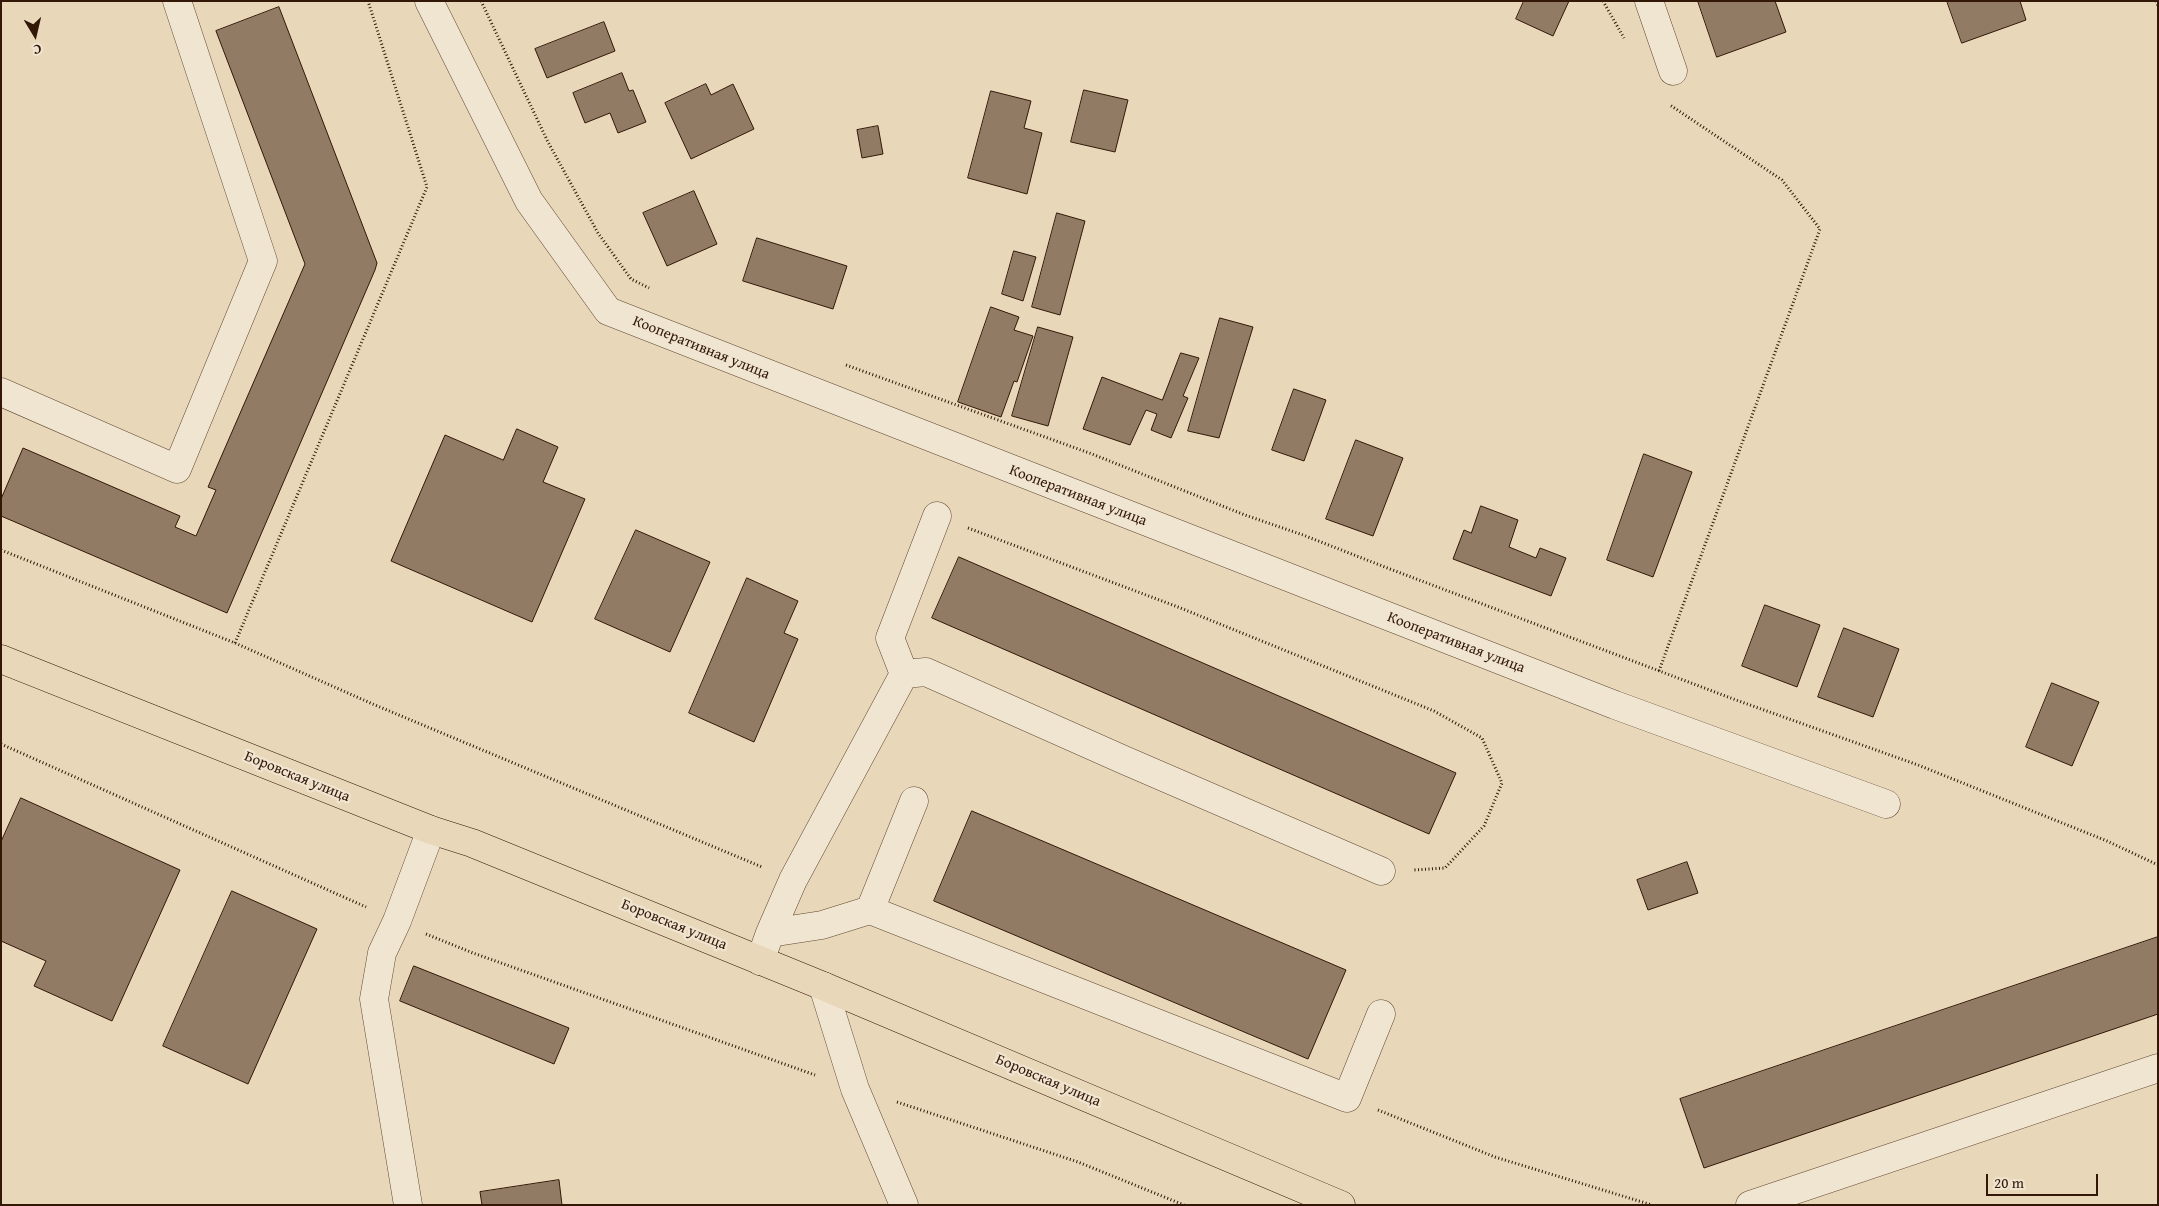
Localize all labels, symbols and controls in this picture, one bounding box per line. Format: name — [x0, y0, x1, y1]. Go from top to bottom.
north arrow — [10, 10, 60, 60]
text: С — [32, 39, 43, 60]
street label: Кооперативная улица — [630, 312, 772, 384]
street label: Кооперативная улица — [1007, 461, 1149, 531]
street label: Кооперативная улица — [1385, 608, 1527, 678]
street label: Боровская улица — [242, 748, 352, 806]
street label: Боровская улица — [619, 896, 729, 954]
street label: Боровская улица — [993, 1051, 1103, 1111]
scale bar — [1989, 1164, 2102, 1196]
text: 20 m — [1994, 1172, 2024, 1193]

